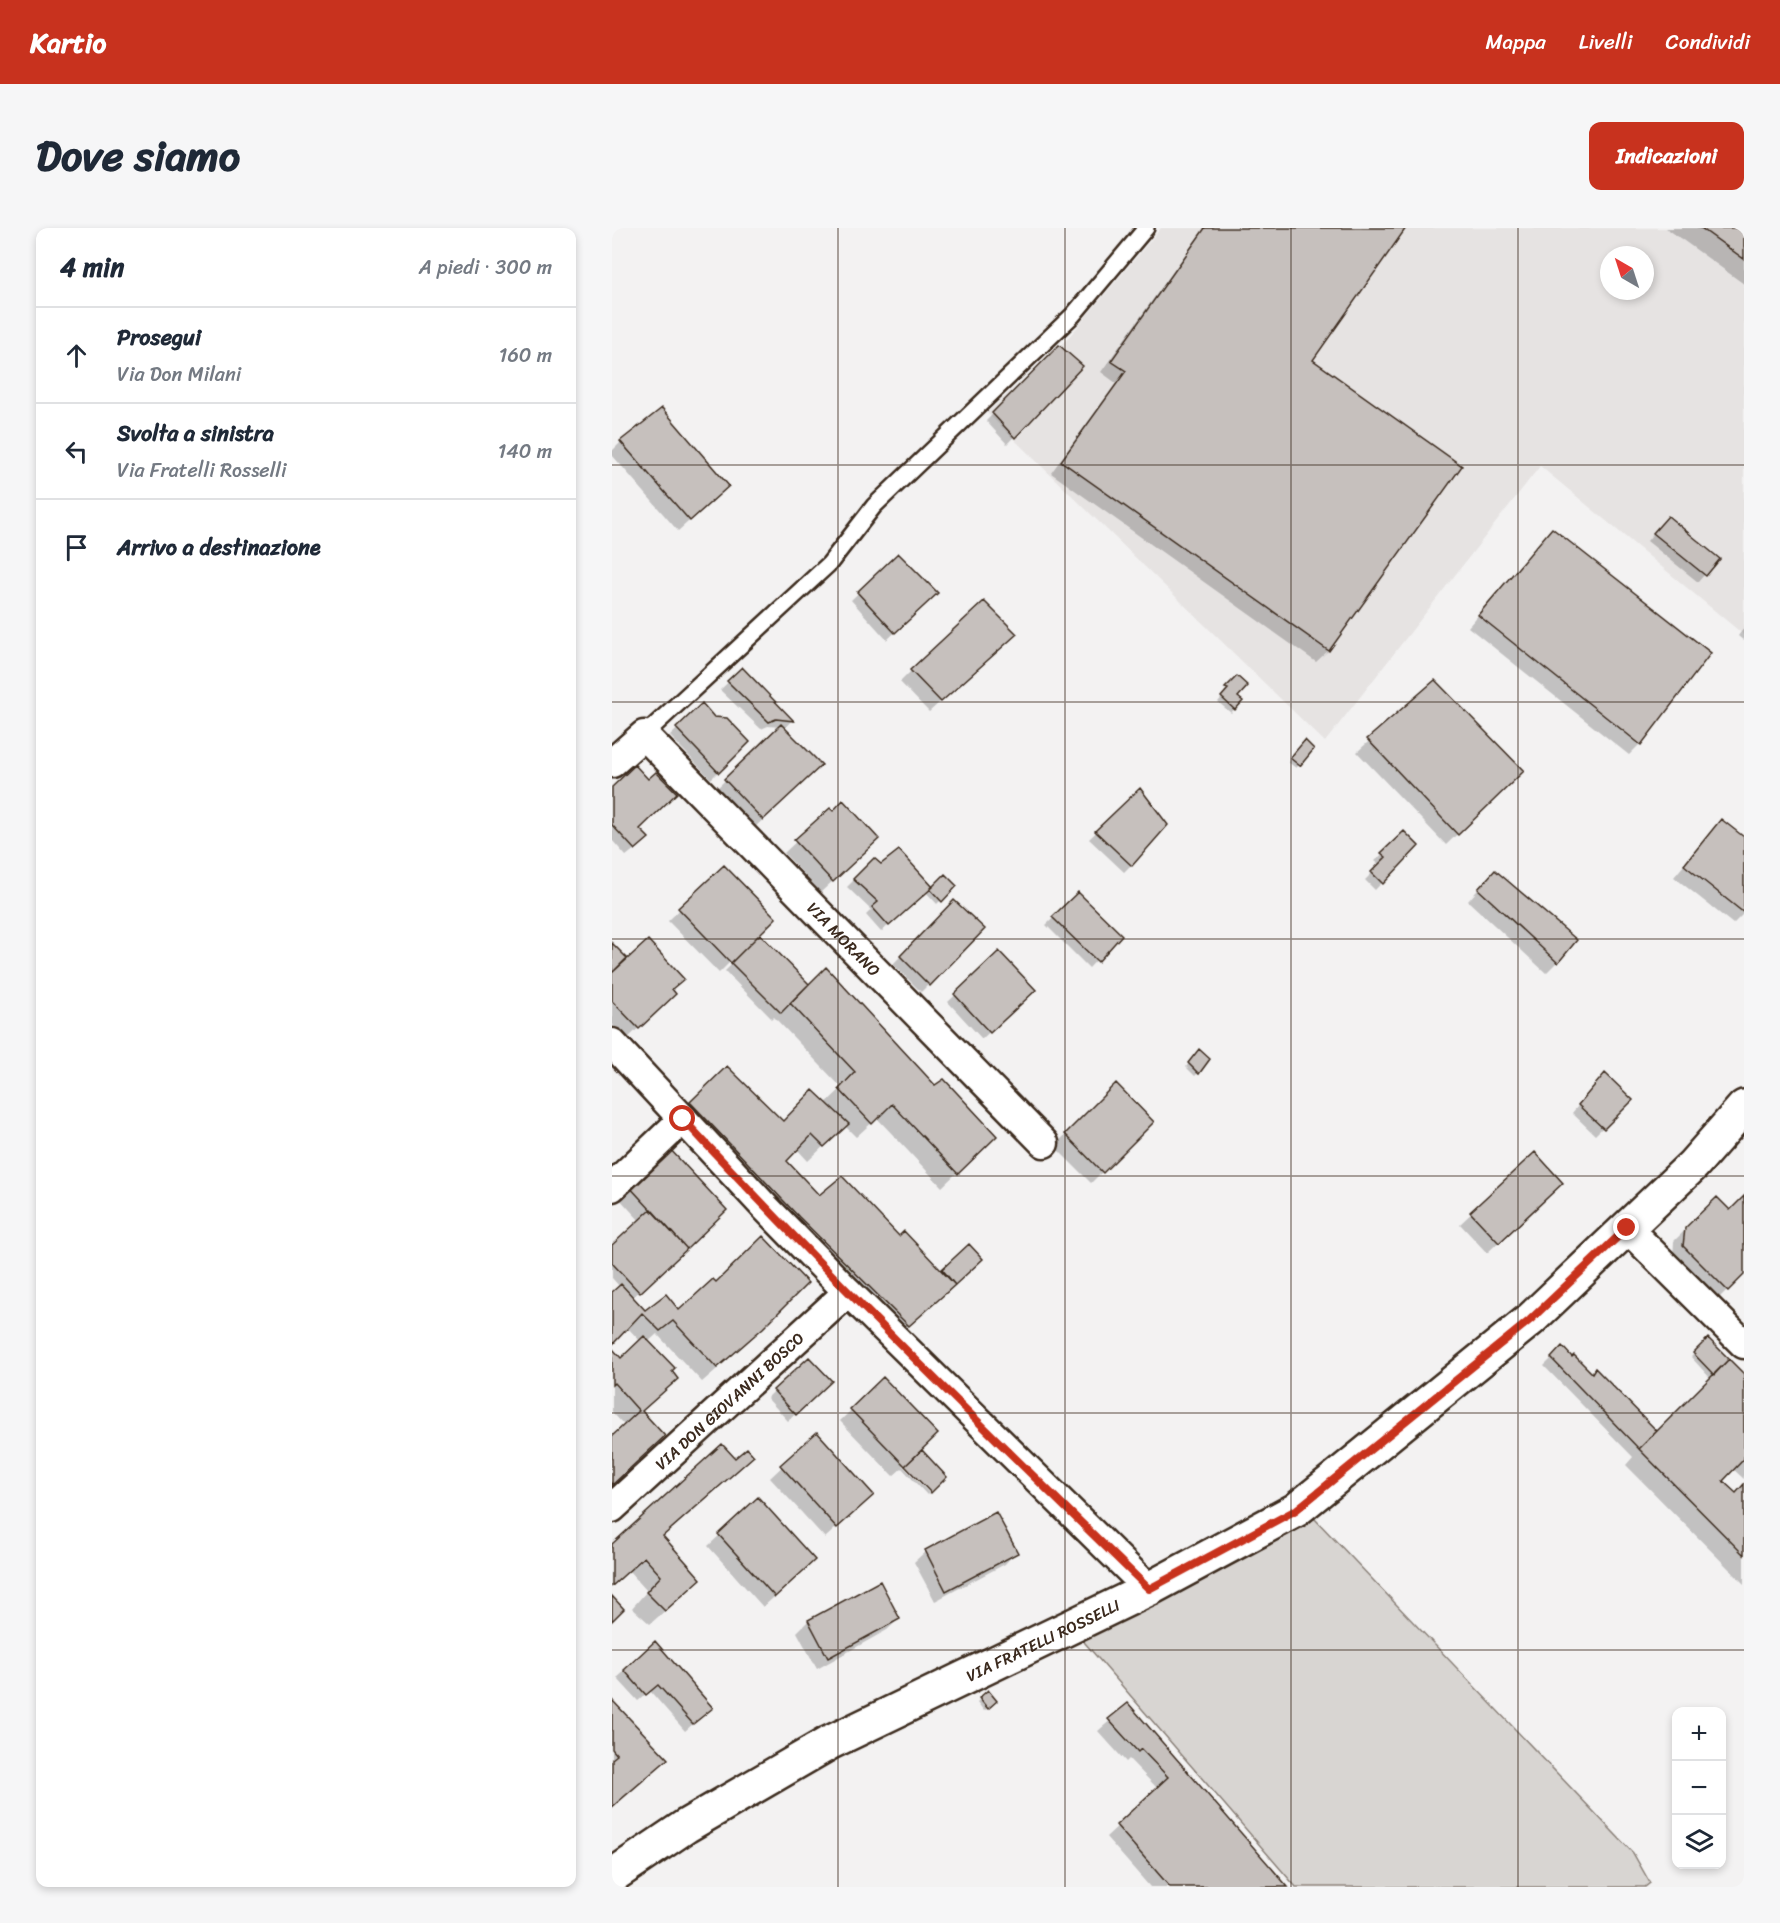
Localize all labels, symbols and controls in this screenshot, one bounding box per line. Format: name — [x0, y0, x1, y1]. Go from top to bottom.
text: Kartio — [30, 18, 106, 67]
text: Mappa — [1485, 23, 1546, 61]
text: Livelli — [1579, 23, 1633, 61]
text: Condividi — [1666, 23, 1750, 61]
text: Dove siamo — [36, 119, 240, 193]
button: Indicazioni — [1589, 122, 1744, 190]
text: 4 min — [60, 244, 124, 290]
north arrow — [1600, 246, 1654, 300]
text: A piedi · 300 m — [419, 250, 552, 285]
text: Prosegui — [117, 318, 201, 357]
text: 160 m — [499, 338, 552, 373]
icon: ahead — [60, 339, 93, 372]
text: Via Don Milani — [117, 357, 241, 392]
text: Svolta a sinistra — [117, 414, 274, 453]
text: 140 m — [498, 434, 552, 469]
icon: left — [60, 435, 93, 468]
text: Via Fratelli Rosselli — [117, 453, 287, 488]
text: Arrivo a destinazione — [117, 528, 321, 567]
icon: arrive — [60, 531, 93, 564]
street label: VIA MORANO — [800, 895, 887, 984]
route start — [669, 1105, 695, 1131]
route end — [1613, 1214, 1639, 1240]
street label: VIA DON GIOVANNI BOSCO — [648, 1325, 811, 1477]
street label: VIA FRATELLI ROSSELLI — [961, 1591, 1125, 1690]
map controls — [1672, 1707, 1726, 1869]
button: + — [1672, 1707, 1726, 1761]
button: − — [1672, 1761, 1726, 1815]
button: layers — [1672, 1815, 1726, 1869]

